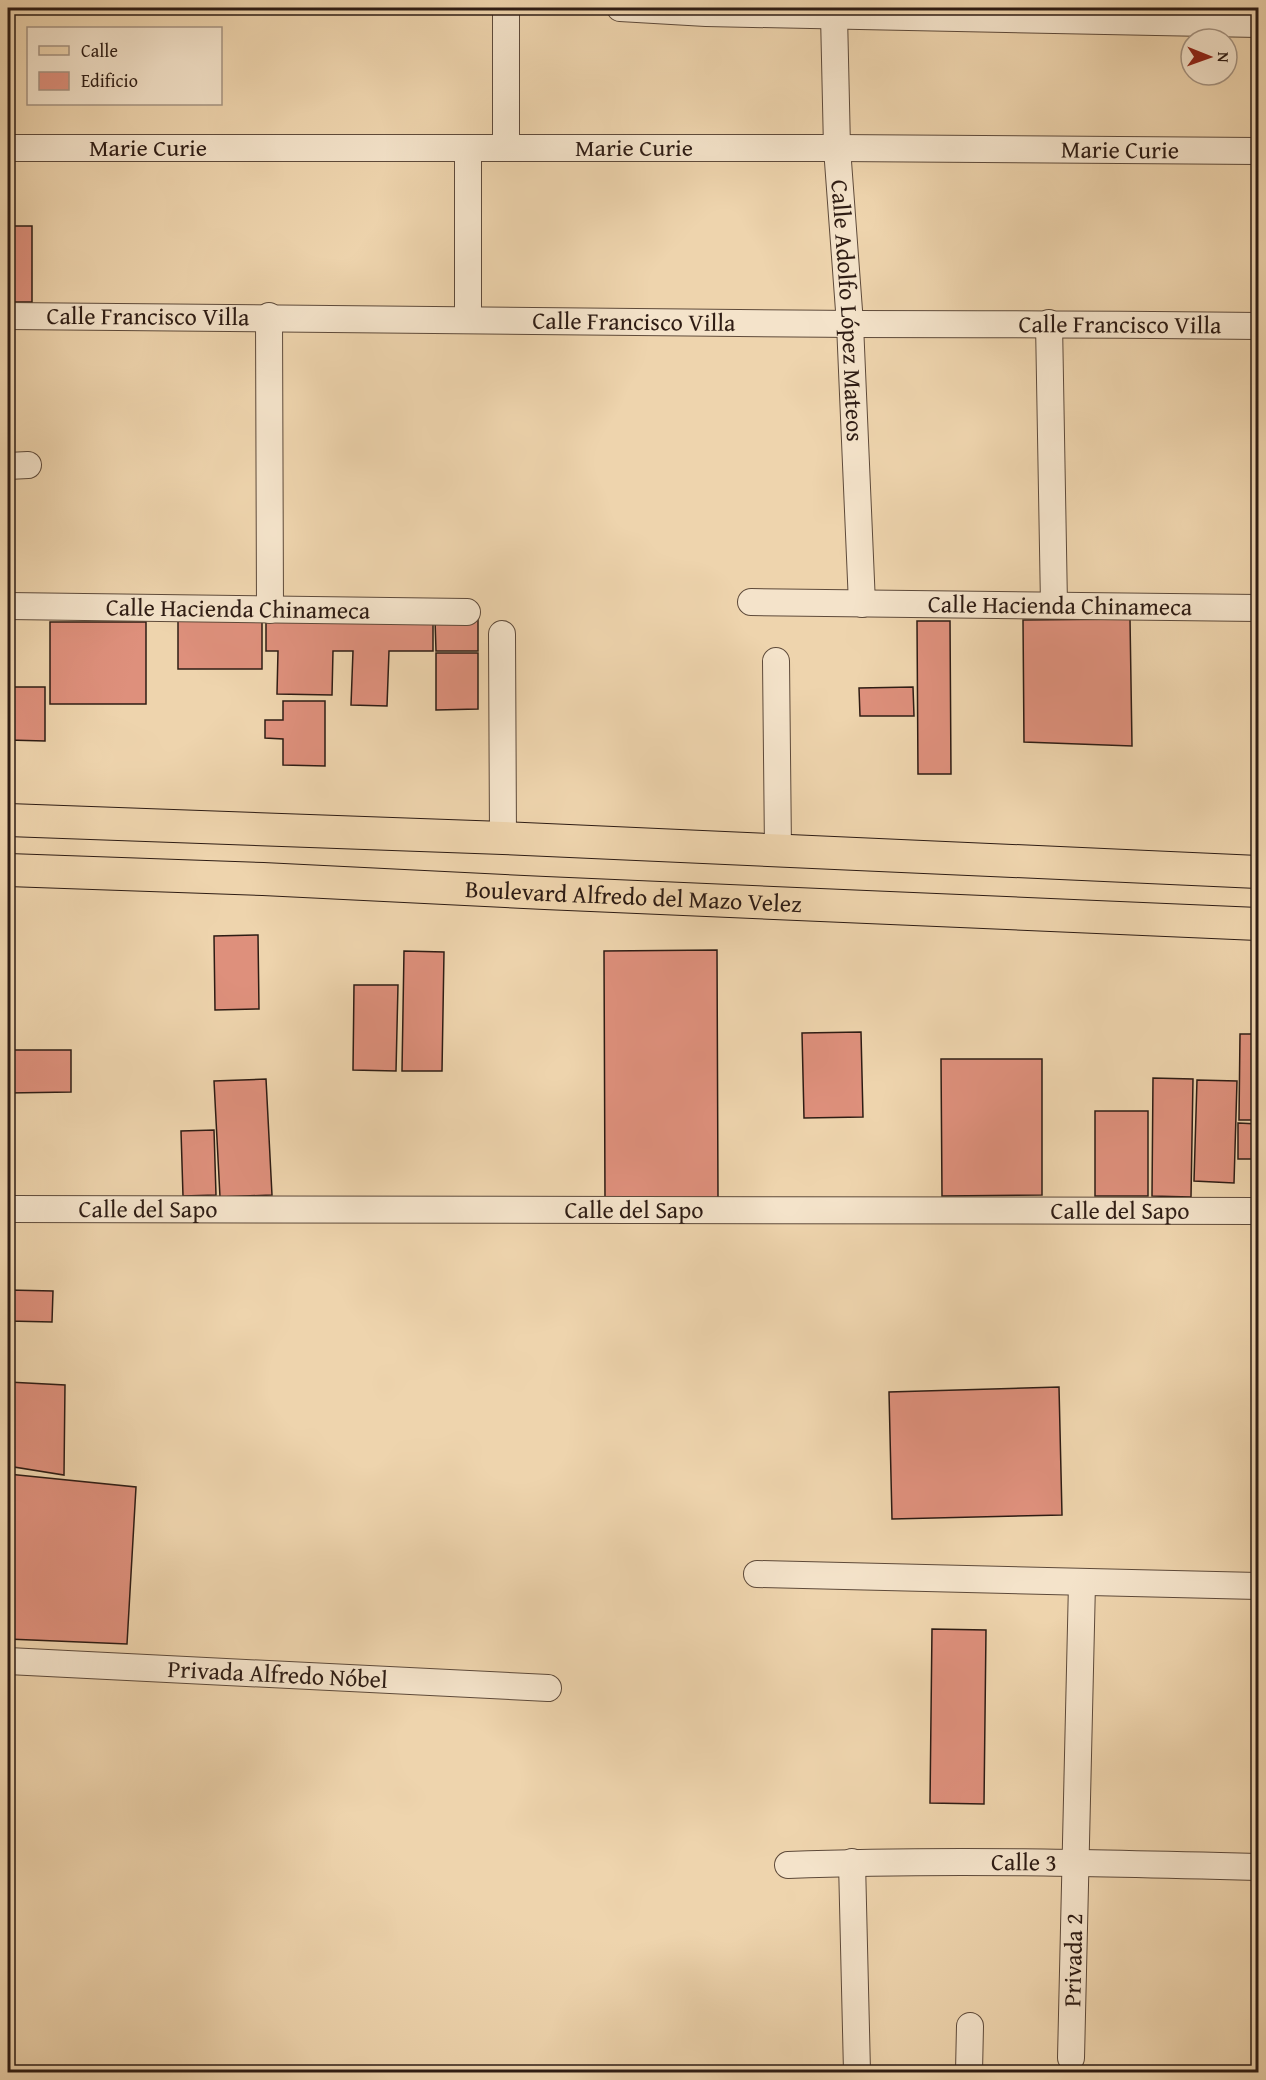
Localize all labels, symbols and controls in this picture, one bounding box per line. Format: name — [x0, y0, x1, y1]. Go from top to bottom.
legend — [27, 27, 222, 105]
north arrow — [1179, 27, 1239, 87]
text: Calle — [81, 37, 118, 64]
text: N — [1212, 52, 1236, 63]
text: Edificio — [81, 67, 138, 94]
street label: Marie Curie — [89, 130, 207, 165]
street label: Marie Curie — [575, 130, 693, 165]
street label: Marie Curie — [1061, 132, 1179, 167]
street label: Calle Adolfo López Mateos — [822, 178, 873, 442]
street label: Calle Francisco Villa — [46, 298, 250, 334]
street label: Calle Francisco Villa — [532, 303, 736, 340]
street label: Calle Francisco Villa — [1018, 306, 1222, 343]
street label: Calle Hacienda Chinameca — [928, 586, 1193, 624]
street label: Calle Hacienda Chinameca — [106, 589, 371, 628]
street label: Boulevard Alfredo del Mazo Velez — [464, 871, 802, 921]
street label: Calle del Sapo — [79, 1191, 217, 1226]
street label: Calle del Sapo — [565, 1192, 703, 1227]
street label: Calle del Sapo — [1051, 1193, 1189, 1228]
street label: Privada Alfredo Nóbel — [167, 1651, 389, 1697]
street label: Calle 3 — [991, 1844, 1057, 1880]
street label: Privada 2 — [1054, 1913, 1091, 2007]

